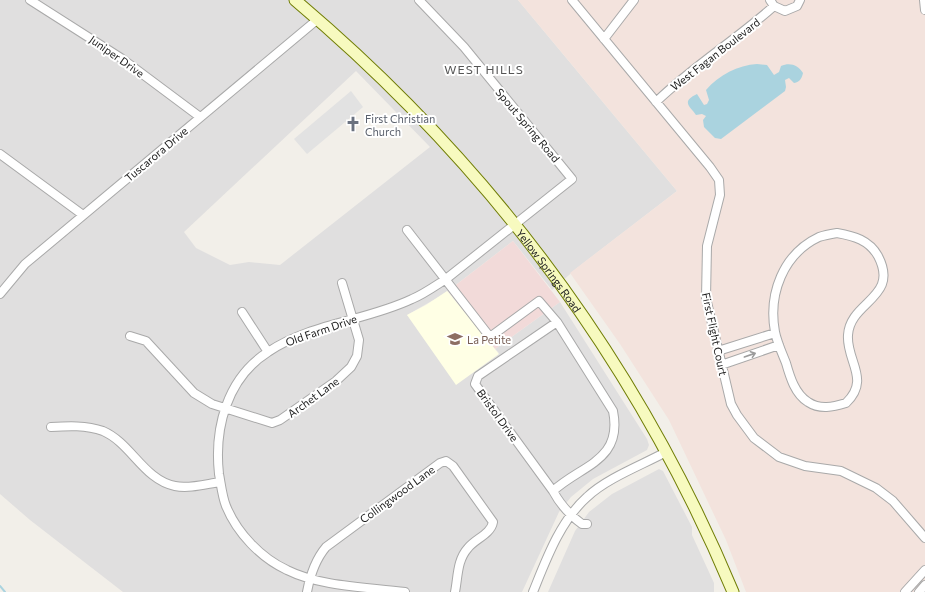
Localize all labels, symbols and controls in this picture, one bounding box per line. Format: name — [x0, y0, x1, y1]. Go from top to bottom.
street label: West Fagan Boulevard — [668, 15, 762, 93]
street label: Juniper Drive — [87, 32, 147, 81]
district label: WEST HILLS — [444, 62, 524, 76]
street label: Spout Spring Road — [493, 85, 563, 165]
place label: First Christian Church — [365, 112, 435, 138]
church icon: First Christian Church — [344, 115, 362, 133]
street label: Tuscarora Drive — [122, 124, 190, 184]
street label: Yellow Springs Road — [514, 226, 584, 314]
street label: First Flight Court — [700, 291, 730, 377]
street label: Old Farm Drive — [284, 312, 359, 348]
school or university icon: La Petite — [446, 330, 464, 348]
place label: La Petite — [467, 333, 511, 346]
one-way arrow — [744, 350, 756, 358]
street label: Archet Lane — [285, 374, 341, 420]
street label: Bristol Drive — [475, 386, 522, 444]
street label: Collingwood Lane — [357, 462, 437, 525]

